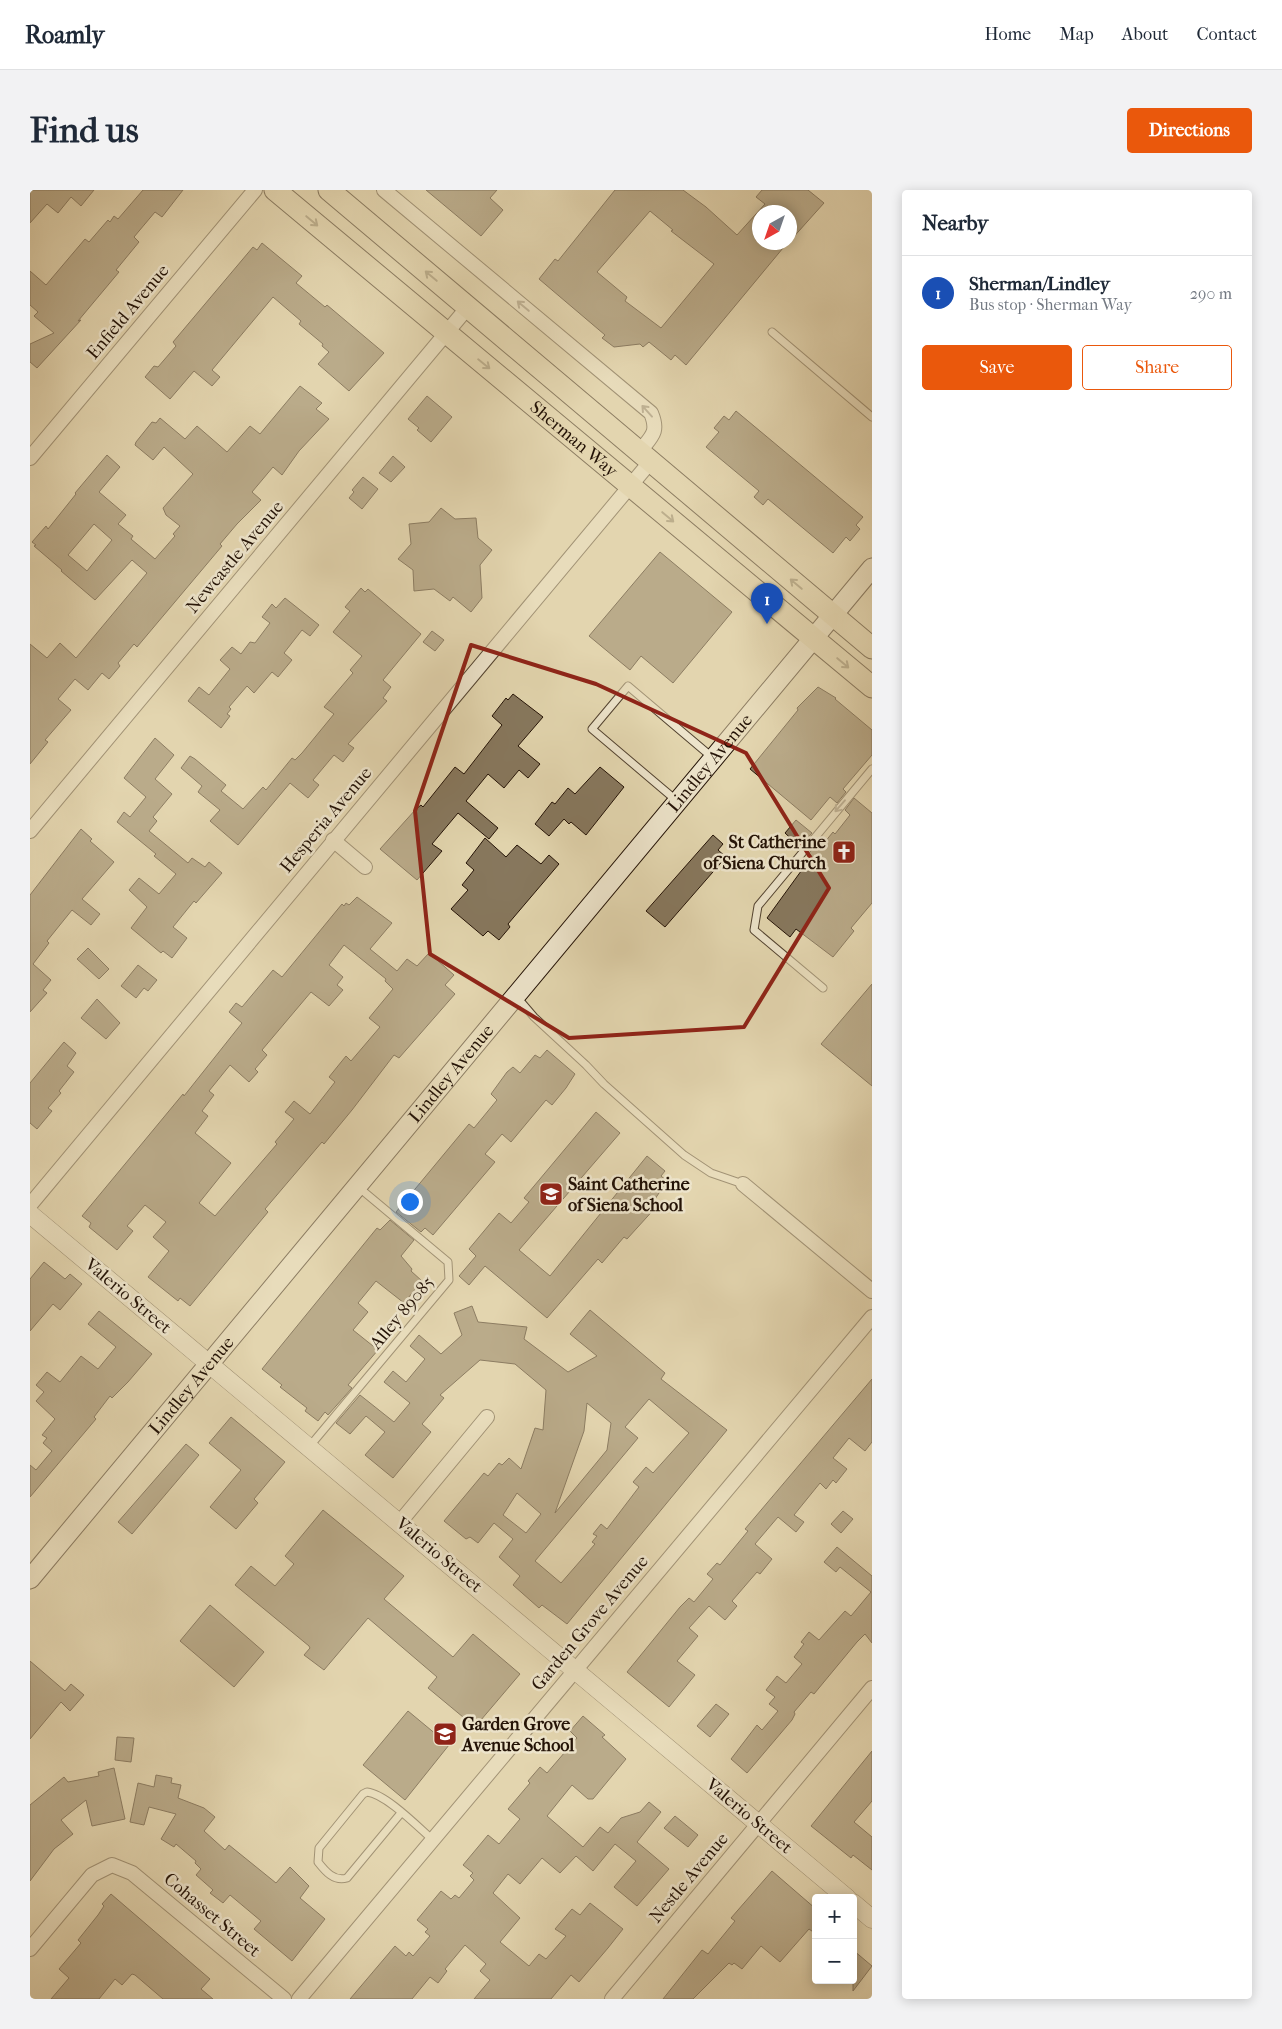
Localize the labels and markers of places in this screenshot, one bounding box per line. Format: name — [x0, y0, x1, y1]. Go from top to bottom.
pin: 1 — [751, 583, 783, 624]
place label: St Catherine of Siena Church — [704, 832, 827, 874]
church icon: St Catherine of Siena Church — [831, 839, 857, 865]
place label: Saint Catherine of Siena School — [568, 1174, 690, 1216]
school or university icon: Saint Catherine of Siena School — [538, 1181, 564, 1207]
place label: Garden Grove Avenue School — [461, 1714, 575, 1756]
school or university icon: Garden Grove Avenue School — [432, 1721, 458, 1747]

